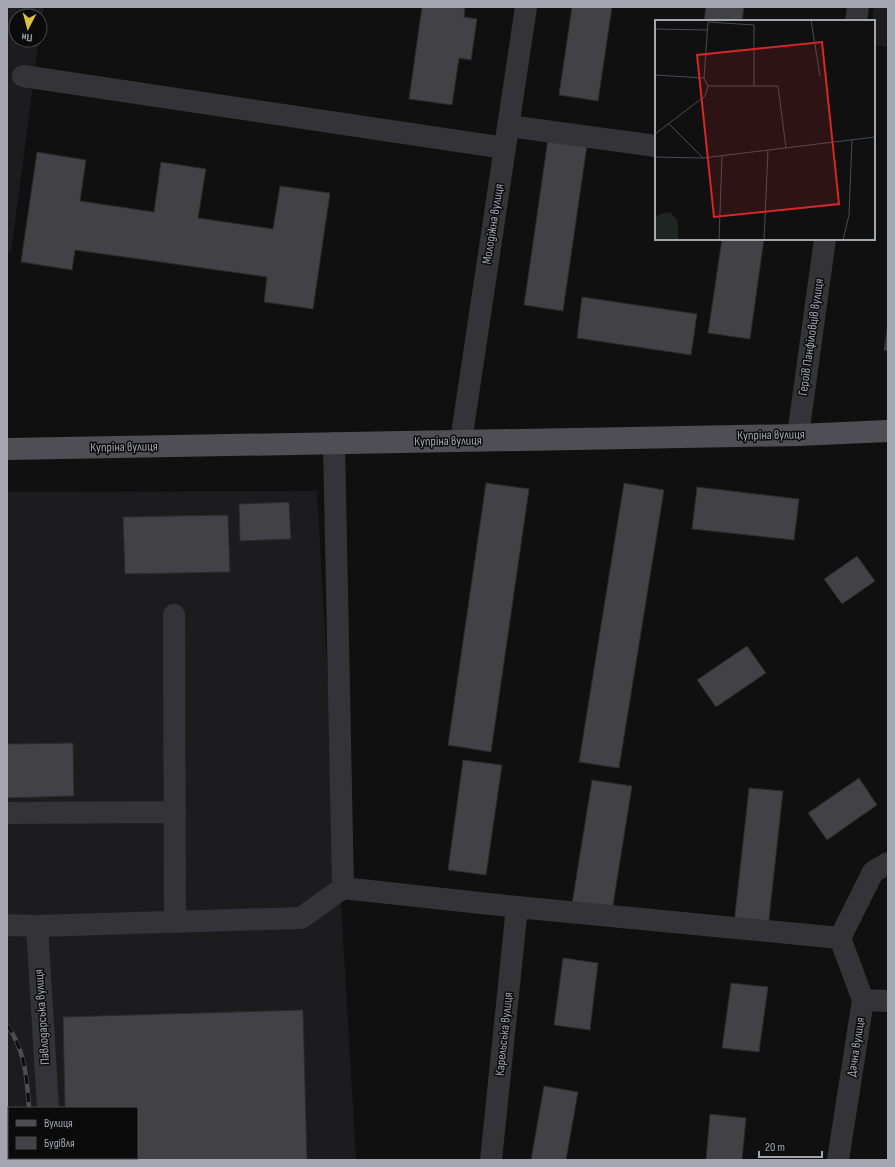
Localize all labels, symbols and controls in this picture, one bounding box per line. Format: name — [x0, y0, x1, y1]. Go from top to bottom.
north arrow — [8, 8, 48, 48]
inset map — [655, 20, 875, 240]
text: Пн — [21, 30, 33, 44]
street label: Молодіжна вулиця — [479, 183, 507, 265]
street label: Героїв Панфіловців вулиця — [795, 278, 827, 396]
street label: Купріна вулиця — [737, 426, 805, 444]
street label: Купріна вулиця — [414, 432, 482, 450]
street label: Купріна вулиця — [90, 438, 158, 456]
street label: Павлодарська вулиця — [31, 969, 53, 1065]
street label: Карельська вулиця — [492, 991, 516, 1077]
street label: Дачна вулиця — [843, 1016, 869, 1078]
legend — [8, 1107, 138, 1159]
text: Вулиця — [44, 1116, 73, 1131]
scale bar — [759, 1133, 822, 1159]
text: Будівля — [44, 1136, 75, 1151]
text: 20 m — [765, 1140, 785, 1155]

